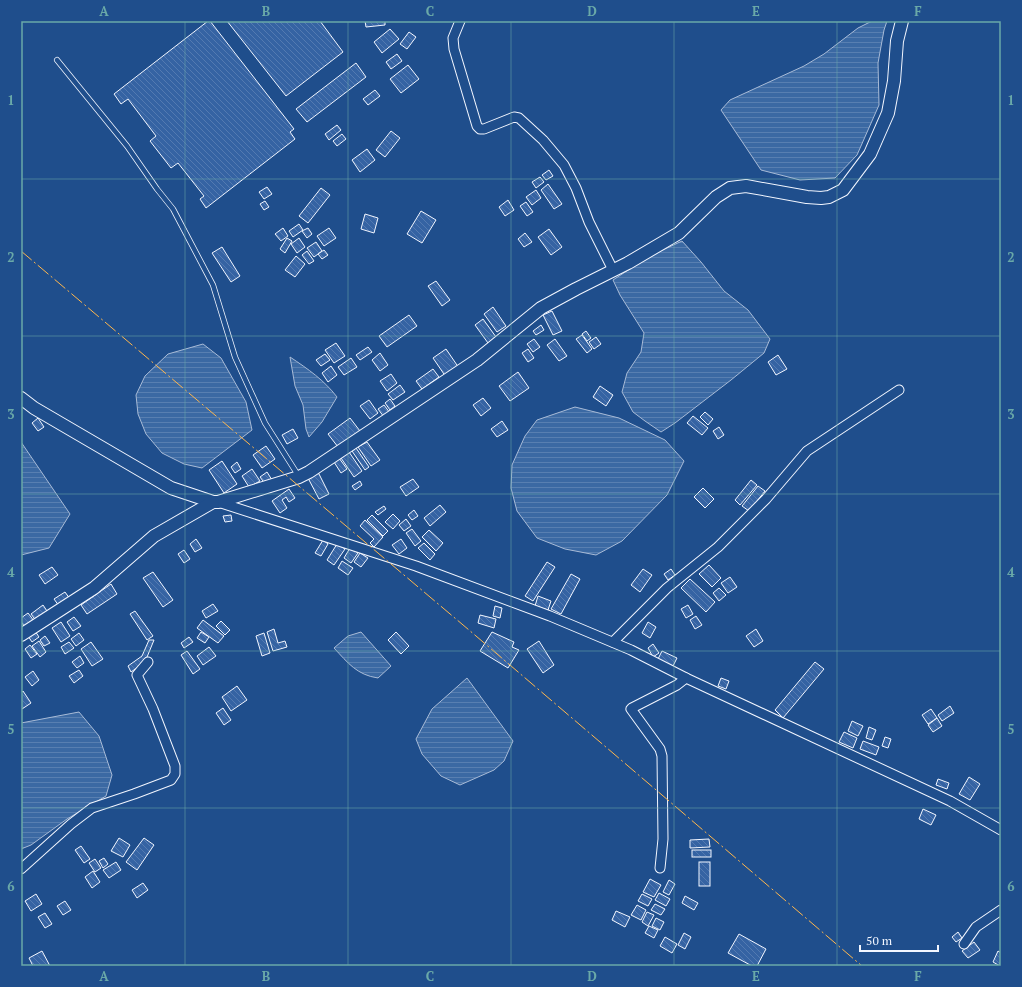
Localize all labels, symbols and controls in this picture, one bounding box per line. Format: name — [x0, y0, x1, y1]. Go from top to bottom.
text: A — [99, 2, 109, 20]
text: B — [262, 2, 270, 20]
text: C — [426, 2, 434, 20]
text: D — [587, 2, 597, 20]
text: E — [752, 2, 760, 20]
text: F — [914, 2, 922, 20]
text: 1 — [7, 91, 15, 109]
text: 1 — [1007, 91, 1015, 109]
text: 2 — [7, 248, 15, 266]
text: 2 — [1007, 248, 1015, 266]
text: 3 — [7, 405, 15, 423]
text: 3 — [1007, 405, 1015, 423]
text: 4 — [7, 563, 15, 581]
text: 4 — [1007, 563, 1015, 581]
text: 5 — [7, 720, 15, 738]
text: 5 — [1007, 720, 1015, 738]
text: 6 — [7, 877, 15, 895]
text: 6 — [1007, 877, 1015, 895]
scale bar — [860, 927, 938, 953]
text: 50 m — [866, 933, 893, 948]
text: A — [99, 967, 109, 985]
text: B — [262, 967, 270, 985]
text: C — [426, 967, 434, 985]
text: D — [587, 967, 597, 985]
text: E — [752, 967, 760, 985]
text: F — [914, 967, 922, 985]

